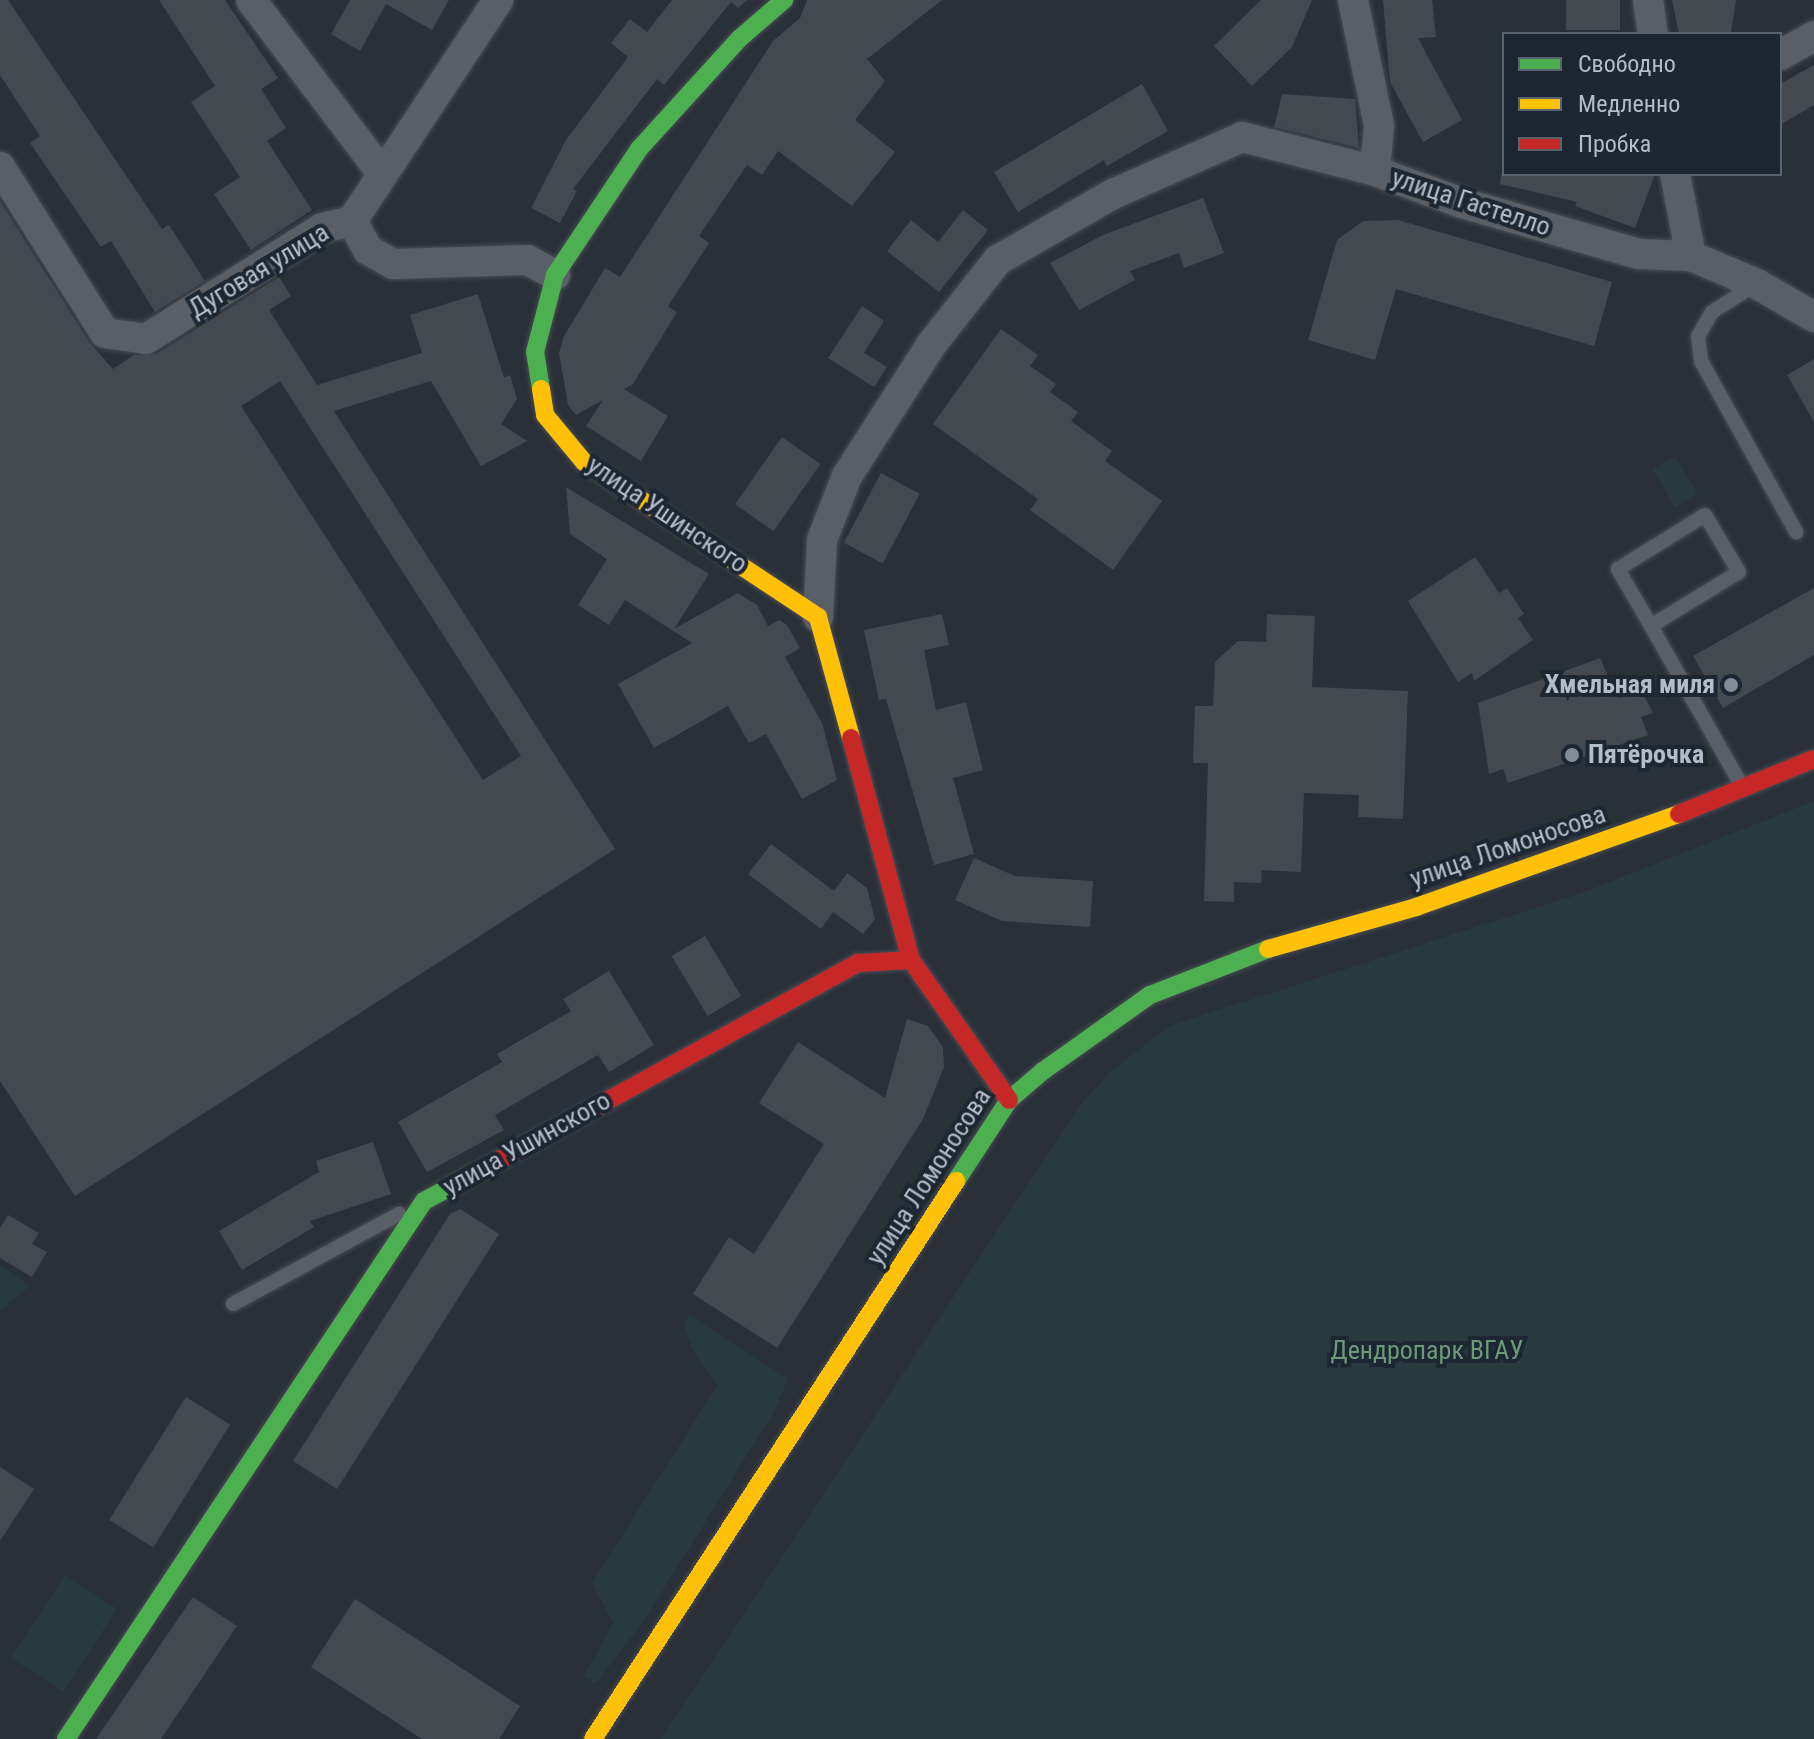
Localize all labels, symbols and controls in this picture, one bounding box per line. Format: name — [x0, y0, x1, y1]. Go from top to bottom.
legend — [1502, 32, 1782, 176]
text: Свободно — [1578, 50, 1676, 78]
text: Медленно — [1578, 90, 1680, 118]
text: Пробка — [1578, 130, 1651, 158]
street label: улица Гастелло — [1388, 163, 1554, 243]
street label: Дуговая улица — [184, 217, 334, 325]
street label: улица Ушинского — [581, 450, 753, 580]
place label: Хмельная миля — [1545, 669, 1715, 701]
marker: Хмельная миля — [1722, 676, 1740, 694]
place label: Пятёрочка — [1588, 739, 1704, 771]
marker: Пятёрочка — [1563, 746, 1581, 764]
street label: улица Ломоносова — [1406, 799, 1610, 895]
street label: улица Ломоносова — [860, 1083, 998, 1271]
street label: улица Ушинского — [438, 1085, 616, 1203]
park label: Дендропарк ВГАУ — [1330, 1335, 1524, 1367]

